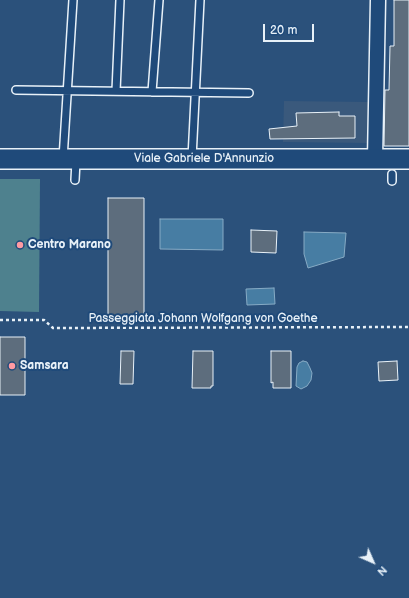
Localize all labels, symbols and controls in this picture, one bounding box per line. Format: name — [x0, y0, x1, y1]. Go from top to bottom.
scale bar — [265, 16, 316, 42]
text: 20 m — [270, 23, 297, 38]
street label: Viale Gabriele D'Annunzio — [134, 152, 274, 166]
place label: Centro Marano — [28, 238, 111, 252]
marker: Centro Marano — [15, 240, 25, 250]
street label: Passeggiata Johann Wolfgang von Goethe — [88, 312, 318, 326]
place label: Samsara — [20, 359, 69, 373]
marker: Samsara — [7, 361, 17, 371]
north arrow — [353, 542, 393, 582]
text: N — [374, 563, 389, 578]

